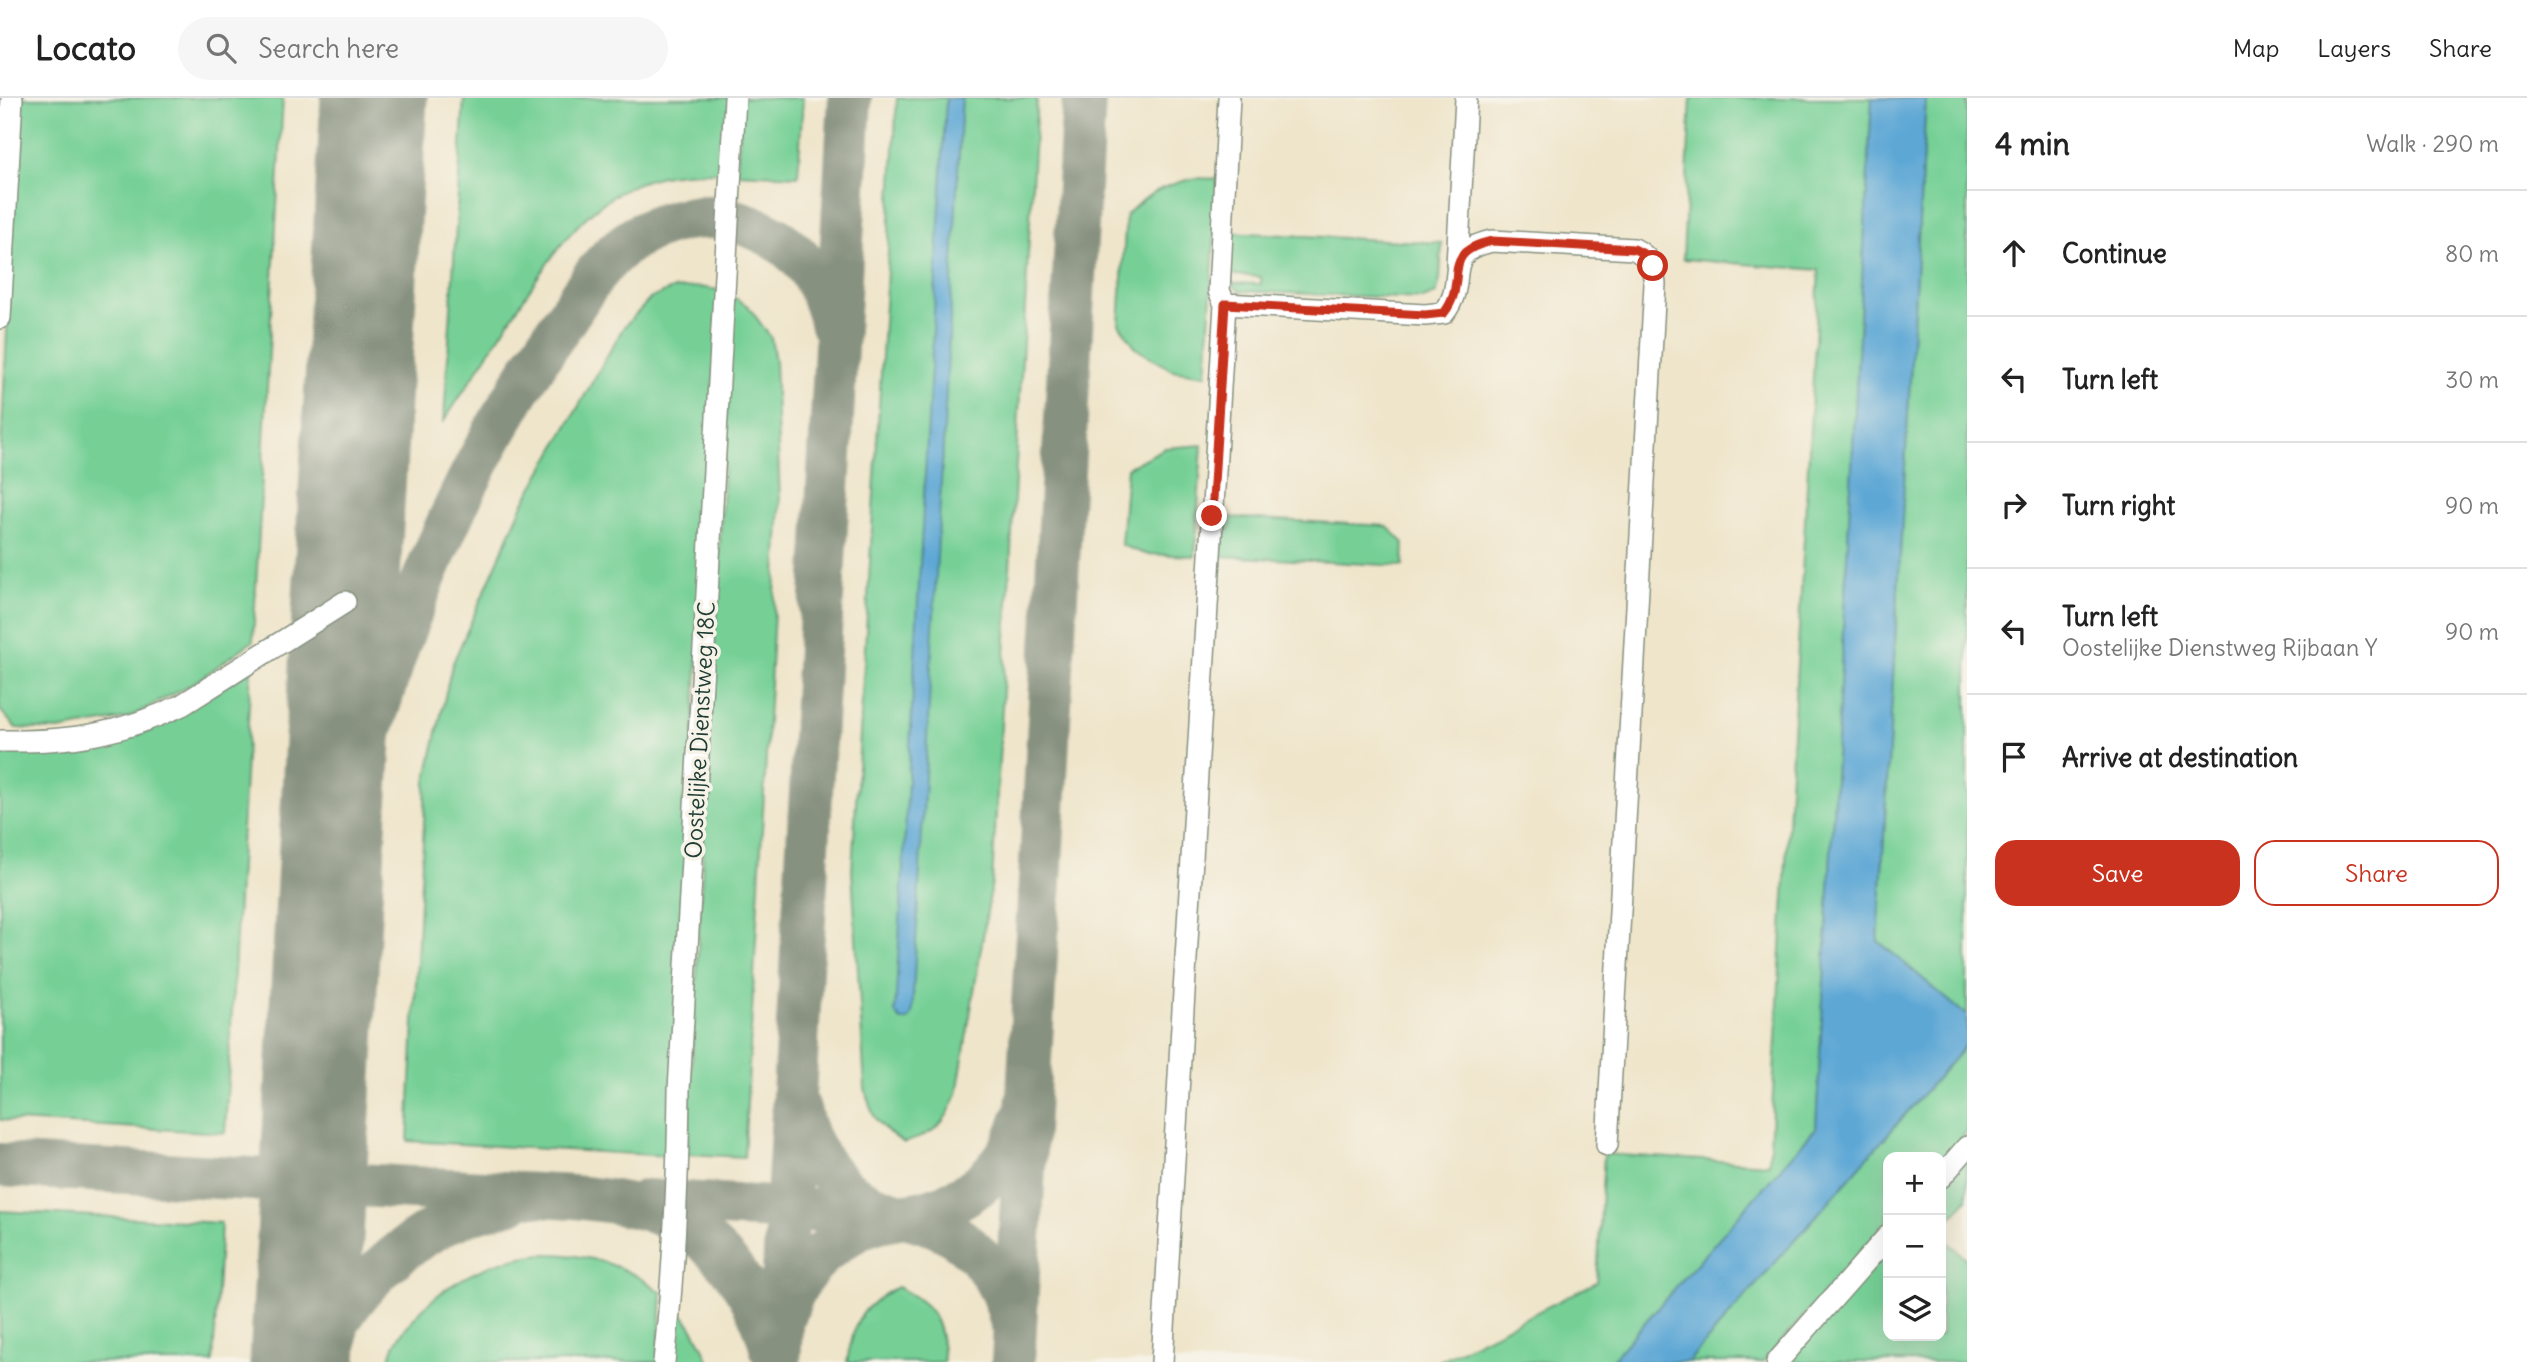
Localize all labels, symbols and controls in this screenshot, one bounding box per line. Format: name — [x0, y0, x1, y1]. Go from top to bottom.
search box — [178, 17, 668, 80]
text: Locato — [35, 27, 136, 69]
icon: search — [202, 29, 240, 67]
text: Search here — [258, 32, 399, 65]
text: Map — [2233, 33, 2279, 63]
text: Layers — [2317, 33, 2391, 63]
text: Share — [2429, 33, 2492, 63]
text: 4 min — [1995, 125, 2070, 163]
text: Walk · 290 m — [2366, 129, 2499, 158]
icon: ahead — [1995, 234, 2033, 272]
text: Continue — [2062, 237, 2167, 270]
text: 80 m — [2445, 239, 2499, 268]
route start — [1637, 250, 1668, 281]
icon: left — [1995, 360, 2033, 398]
text: Turn left — [2062, 363, 2158, 396]
text: 30 m — [2445, 365, 2499, 394]
icon: right — [1995, 486, 2033, 524]
text: Turn right — [2062, 489, 2175, 522]
text: 90 m — [2445, 491, 2499, 520]
route end — [1196, 500, 1227, 531]
text: Turn left — [2062, 600, 2158, 633]
street label: Oostelijke Dienstweg 18C — [678, 601, 721, 859]
icon: left — [1995, 612, 2033, 650]
text: 90 m — [2445, 617, 2499, 646]
text: Oostelijke Dienstweg Rijbaan Y — [2062, 633, 2377, 662]
icon: arrive — [1995, 738, 2033, 776]
text: Arrive at destination — [2062, 741, 2298, 774]
button: Save — [1995, 840, 2240, 906]
button: Share — [2254, 840, 2499, 906]
map controls — [1883, 1152, 1946, 1341]
button: + — [1883, 1152, 1946, 1215]
button: − — [1883, 1215, 1946, 1278]
button: layers — [1883, 1278, 1946, 1341]

